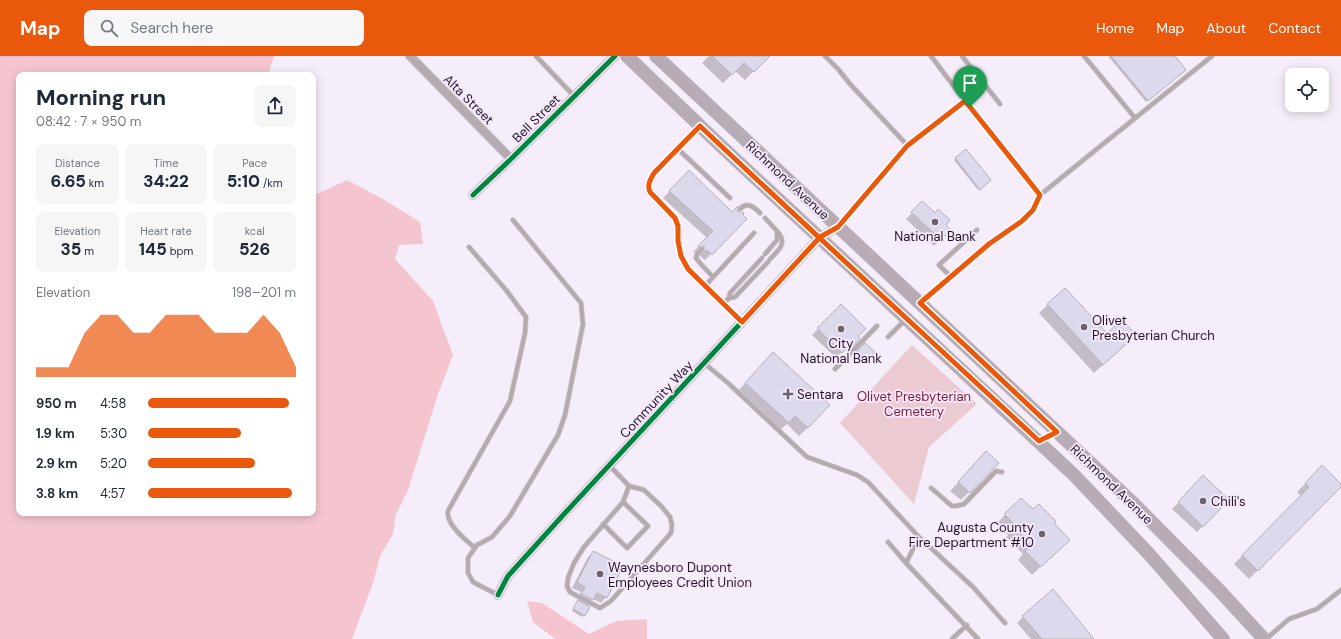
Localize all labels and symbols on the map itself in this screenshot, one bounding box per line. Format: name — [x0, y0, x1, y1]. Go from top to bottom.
pin — [953, 66, 987, 107]
street label: Alta Street — [440, 71, 497, 128]
street label: Bell Street — [509, 91, 564, 146]
street label: Richmond Avenue — [742, 137, 833, 224]
marker: National Bank — [930, 217, 940, 227]
place label: National Bank — [894, 228, 976, 245]
place label: Olivet Presbyterian Church — [1092, 312, 1215, 344]
marker: Olivet Presbyterian Church — [1079, 322, 1089, 332]
marker: City National Bank — [836, 324, 846, 334]
place label: City National Bank — [800, 335, 882, 367]
street label: Community Way — [616, 357, 697, 442]
place label: Sentara — [797, 386, 843, 403]
marker: Sentara — [782, 388, 794, 400]
park label: Olivet Presbyterian Cemetery — [857, 388, 971, 420]
street label: Richmond Avenue — [1067, 441, 1157, 528]
place label: Chili's — [1211, 493, 1246, 510]
marker: Chili's — [1198, 496, 1208, 506]
place label: Augusta County Fire Department #10 — [909, 519, 1034, 551]
marker: Augusta County Fire Department #10 — [1037, 529, 1047, 539]
place label: Waynesboro Dupont Employees Credit Union — [608, 559, 752, 591]
marker: Waynesboro Dupont Employees Credit Union — [595, 569, 605, 579]

